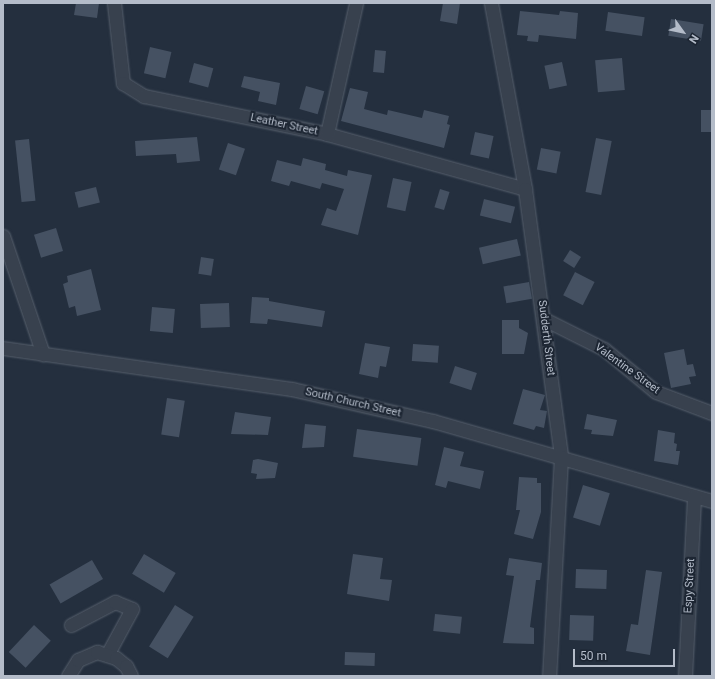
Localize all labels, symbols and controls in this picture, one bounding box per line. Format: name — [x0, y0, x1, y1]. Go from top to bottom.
north arrow — [663, 12, 703, 52]
text: N — [686, 32, 701, 46]
street label: Leather Street — [249, 111, 319, 139]
street label: Sudderth Street — [535, 299, 557, 377]
street label: Valentine Street — [592, 341, 662, 397]
street label: South Church Street — [304, 386, 402, 420]
street label: Espy Street — [682, 558, 698, 614]
scale bar — [575, 641, 677, 667]
text: 50 m — [580, 649, 607, 663]

